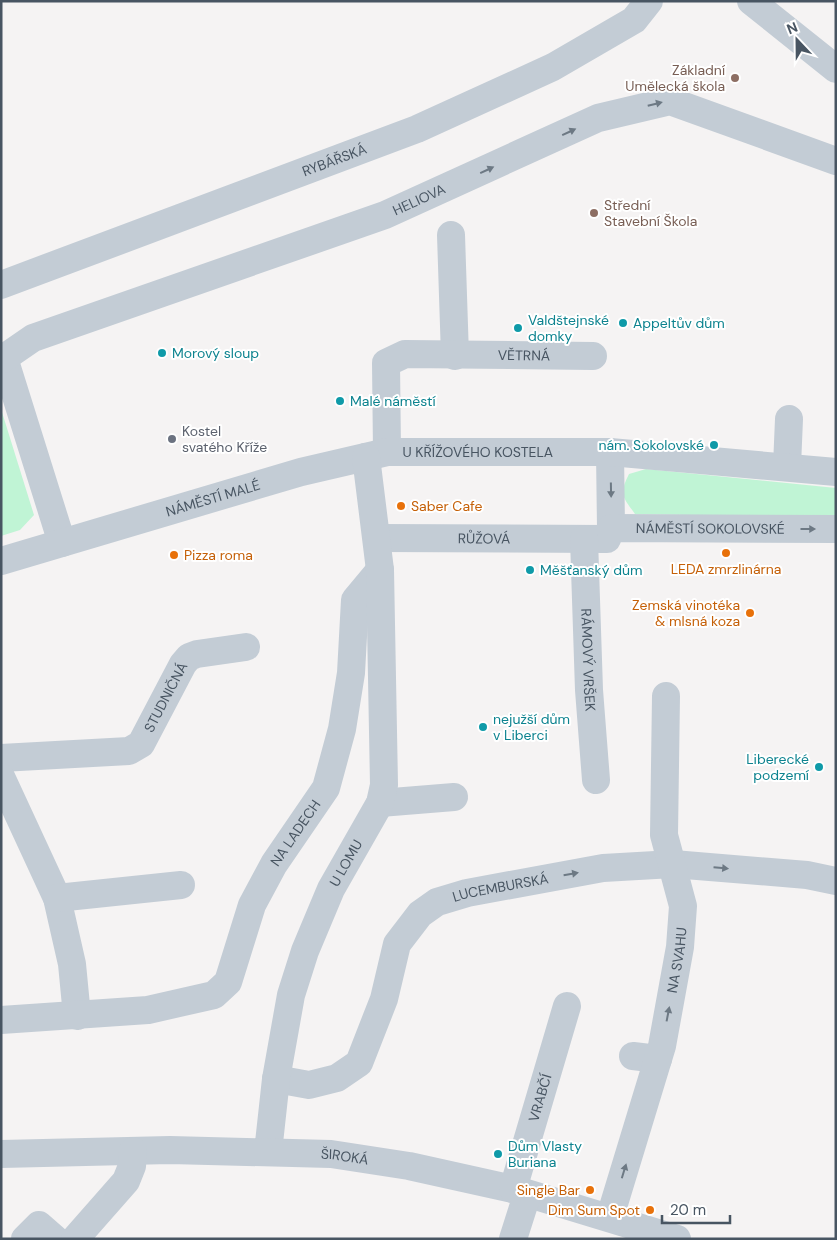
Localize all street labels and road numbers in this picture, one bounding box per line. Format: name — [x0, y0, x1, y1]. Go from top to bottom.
street label: RYBÁŘSKÁ — [300, 140, 369, 180]
street label: HELIOVA — [390, 180, 448, 219]
street label: VĚTRNÁ — [498, 346, 550, 365]
street label: U KŘÍŽOVÉHO KOSTELA — [402, 443, 553, 461]
street label: NÁMĚSTÍ MALÉ — [163, 476, 262, 521]
street label: NÁMĚSTÍ SOKOLOVSKÉ — [636, 519, 785, 538]
street label: RŮŽOVÁ — [458, 529, 510, 548]
street label: RÁMOVÝ VRŠEK — [577, 608, 600, 712]
street label: STUDNIČNÁ — [140, 659, 191, 735]
street label: NA LADECH — [266, 796, 324, 870]
street label: U LOMU — [325, 836, 366, 890]
street label: LUCEMBURSKÁ — [450, 869, 550, 906]
street label: NA SVAHU — [663, 926, 690, 995]
street label: VRABČÍ — [524, 1071, 556, 1124]
street label: ŠIROKÁ — [321, 1145, 370, 1169]

